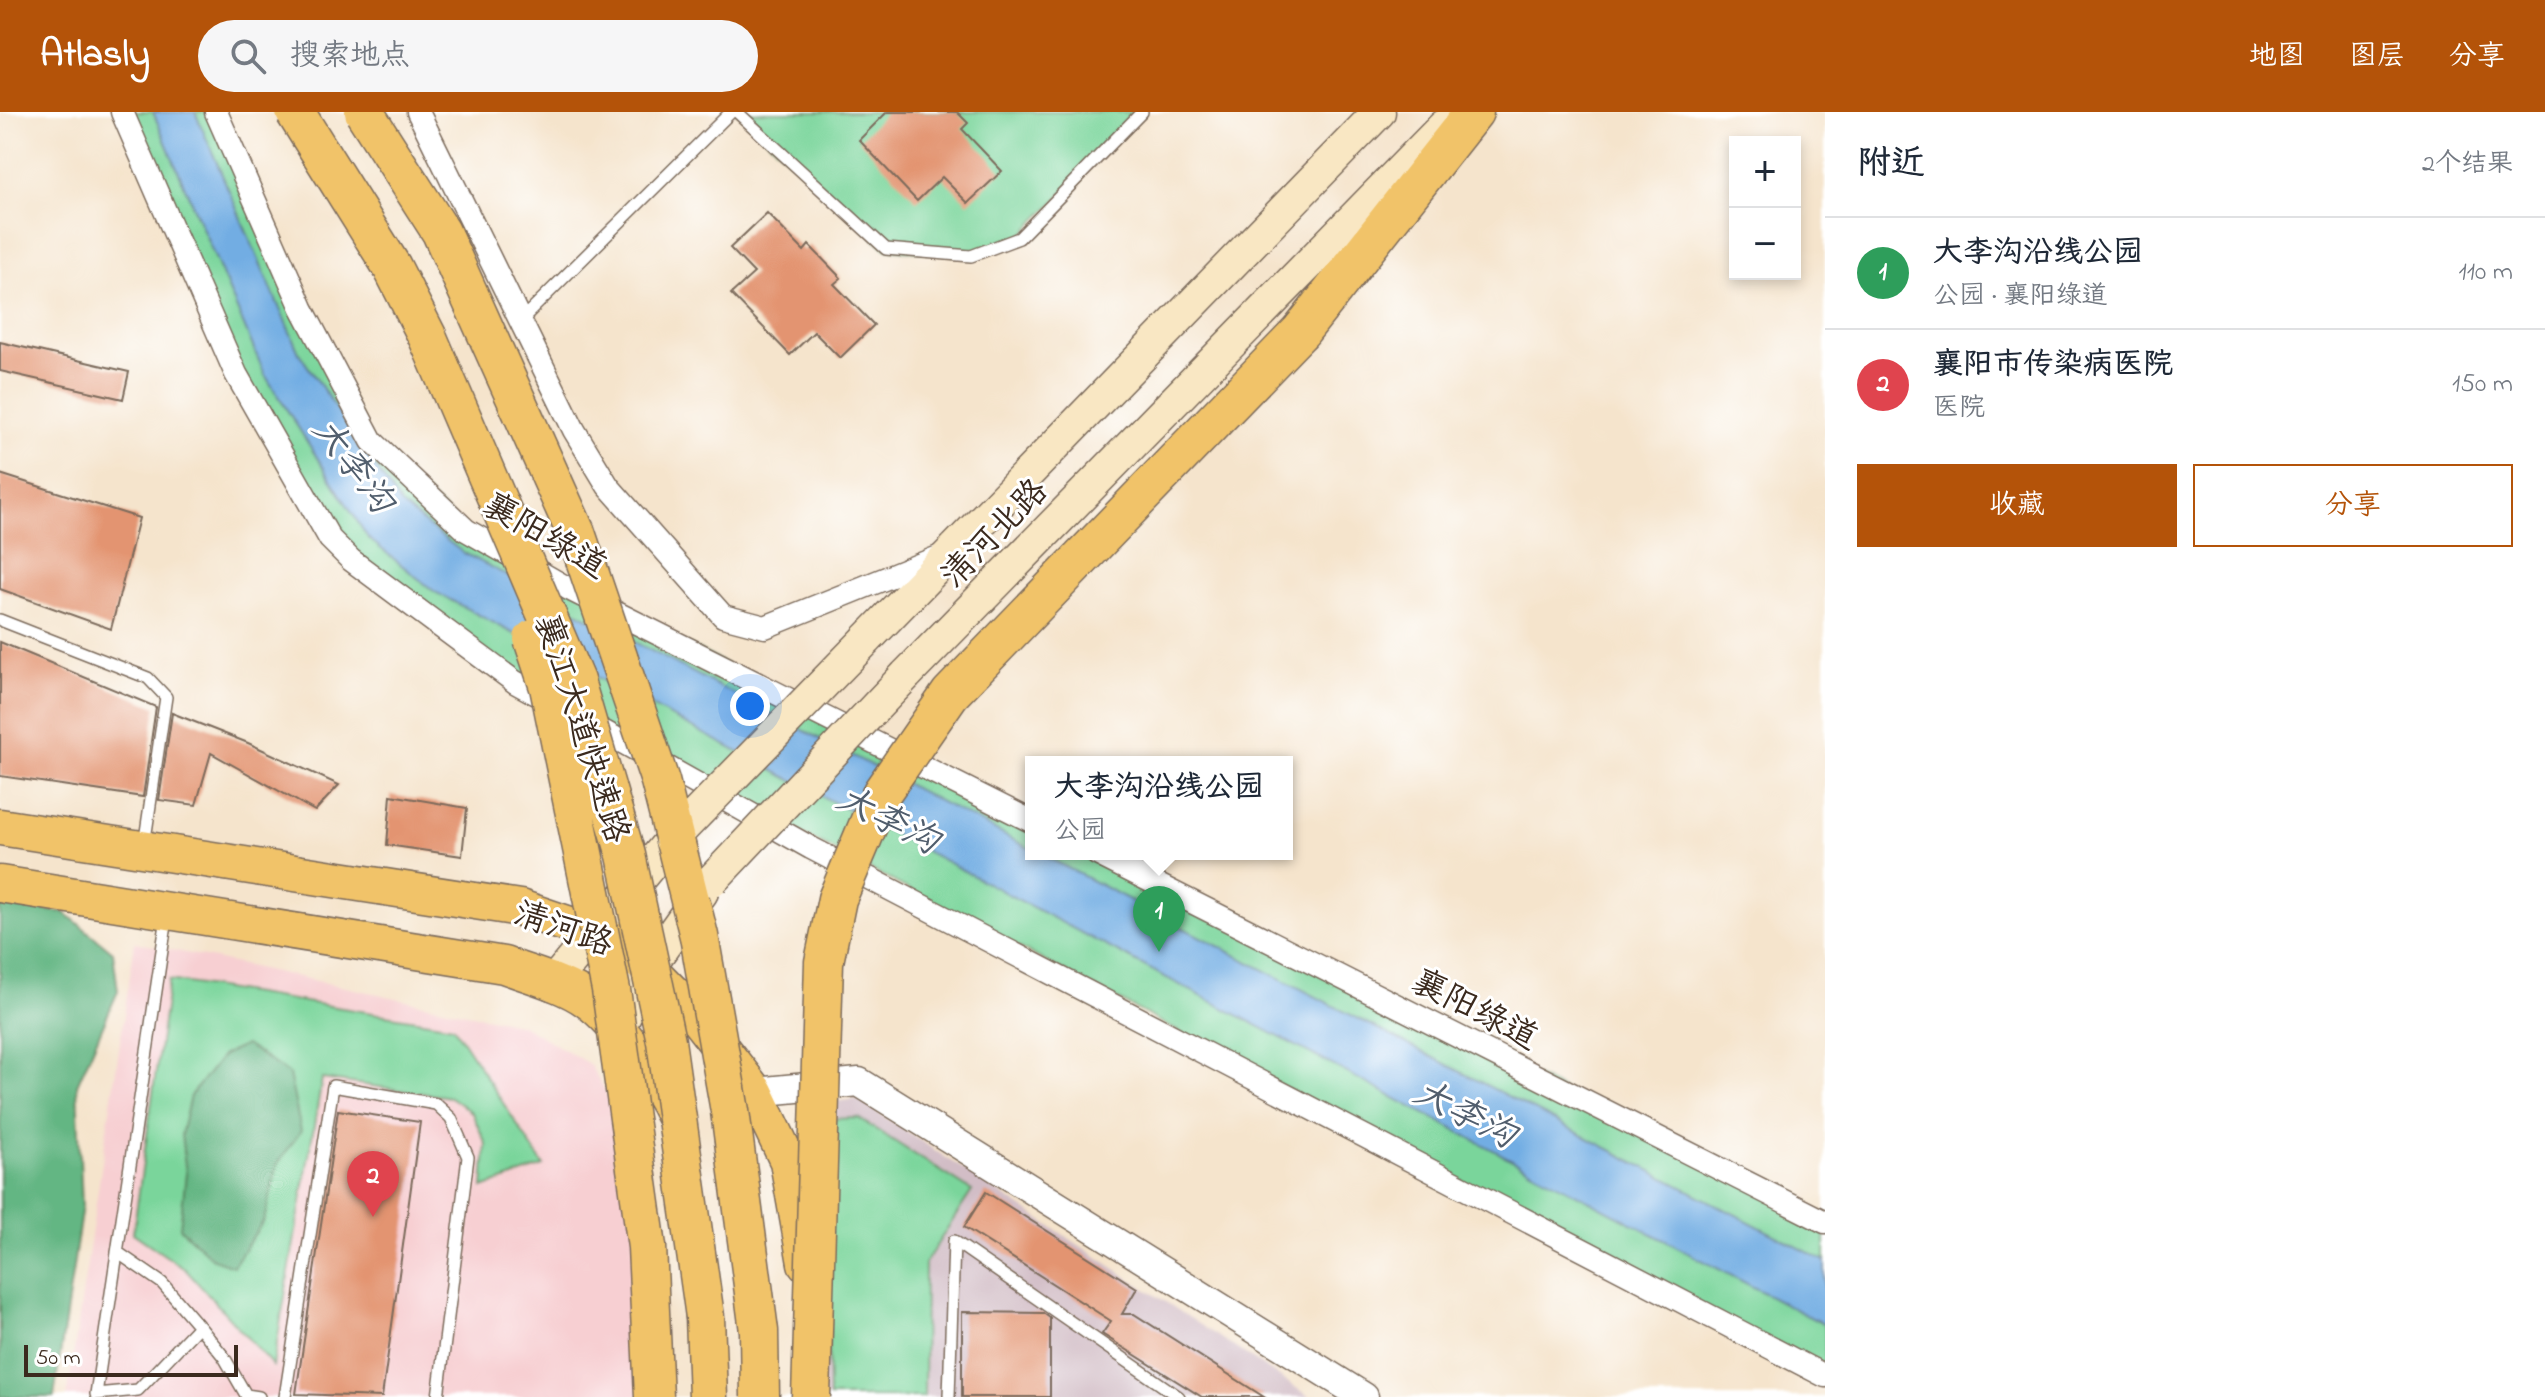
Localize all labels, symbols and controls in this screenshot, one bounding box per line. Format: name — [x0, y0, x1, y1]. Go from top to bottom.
search box — [198, 20, 758, 92]
text: Atlasly — [40, 28, 150, 84]
icon: search — [226, 34, 270, 78]
text: 搜索地点 — [290, 35, 410, 79]
text: 地图 — [2249, 37, 2305, 78]
text: 图层 — [2349, 37, 2405, 78]
text: 分享 — [2449, 37, 2505, 78]
map controls — [1729, 136, 1801, 280]
button: + — [1729, 136, 1801, 208]
text: 附近 — [1857, 140, 1925, 190]
text: 2个结果 — [2422, 146, 2513, 184]
button: − — [1729, 208, 1801, 280]
text: 大李沟沿线公园 — [1933, 232, 2143, 276]
text: 1 — [1879, 254, 1887, 292]
text: 110 m — [2459, 254, 2513, 292]
text: 公园 · 襄阳绿道 — [1933, 278, 2108, 316]
text: 襄阳市传染病医院 — [1933, 344, 2173, 388]
text: 2 — [1877, 366, 1889, 404]
text: 150 m — [2452, 366, 2513, 404]
text: 医院 — [1933, 390, 1985, 428]
water label: 大李沟 — [298, 408, 407, 528]
button: 收藏 — [1857, 464, 2177, 547]
button: 分享 — [2193, 464, 2513, 547]
street label: 清河北路 — [931, 468, 1061, 601]
street label: 襄阳绿道 — [473, 482, 615, 593]
street label: 襄江大道快速路 — [520, 608, 641, 850]
your location — [730, 686, 770, 726]
popup — [1025, 756, 1293, 860]
text: 大李沟沿线公园 — [1054, 767, 1264, 811]
water label: 大李沟 — [827, 774, 950, 871]
text: 公园 — [1054, 813, 1106, 851]
pin: 1 — [1133, 886, 1185, 952]
street label: 清河路 — [506, 891, 619, 971]
street label: 襄阳绿道 — [1402, 958, 1546, 1065]
water label: 大李沟 — [1404, 1068, 1527, 1165]
pin: 2 — [347, 1151, 399, 1217]
scale bar — [24, 1341, 238, 1377]
text: 50 m — [36, 1343, 81, 1375]

